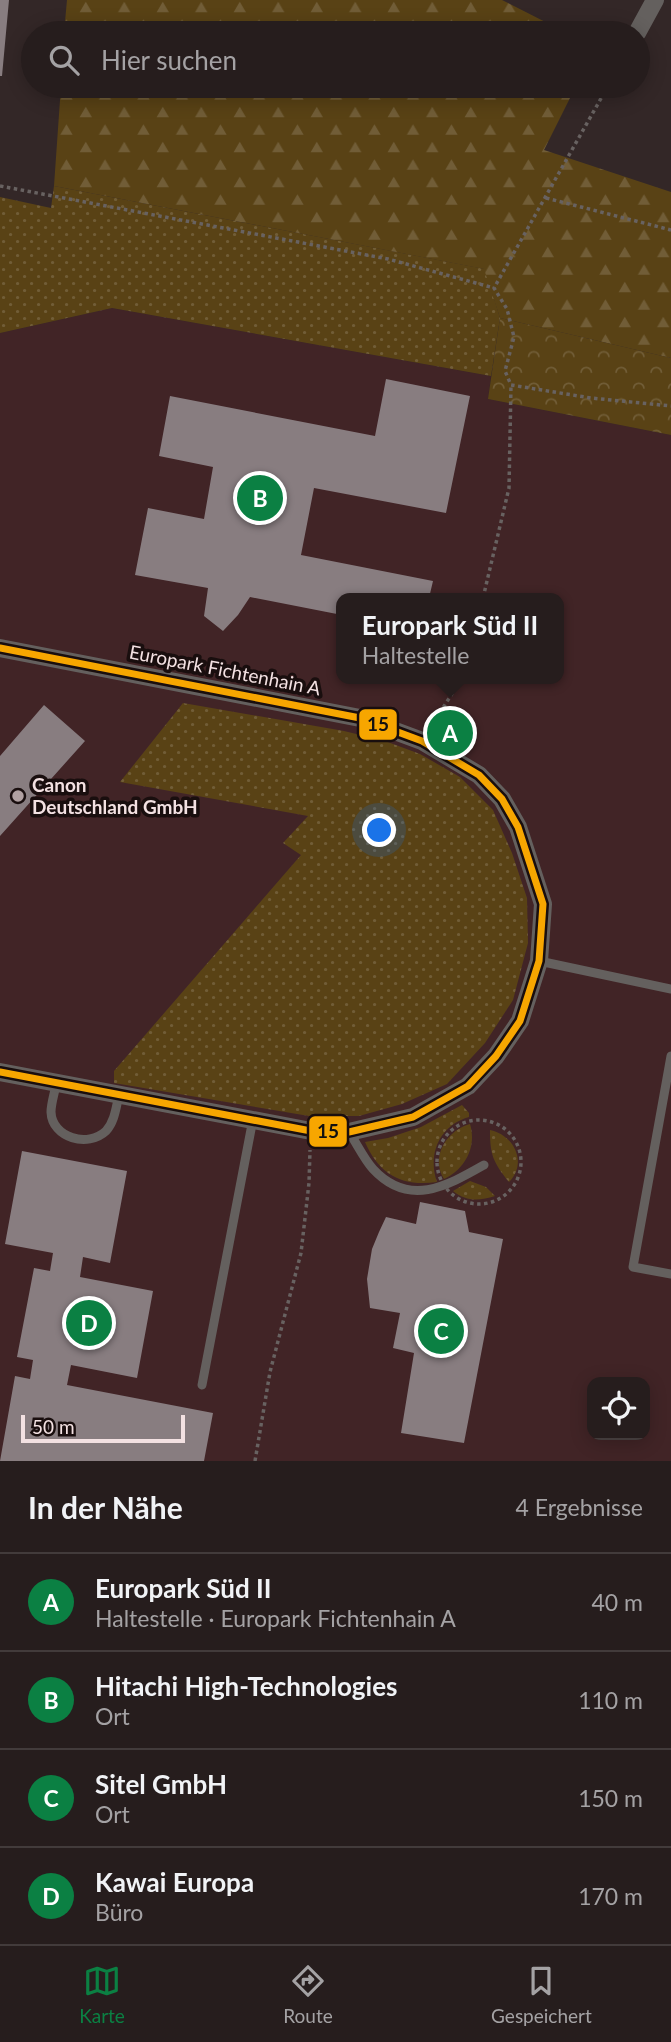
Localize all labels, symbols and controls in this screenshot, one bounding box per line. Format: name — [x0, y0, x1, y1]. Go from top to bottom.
search box — [21, 21, 650, 98]
icon: search — [45, 41, 83, 79]
text: Hier suchen — [101, 44, 237, 76]
pin: B — [237, 472, 283, 524]
popup — [336, 593, 564, 684]
text: Europark Süd II — [362, 609, 538, 641]
street label: Europark Fichtenhain A — [127, 640, 323, 699]
text: Haltestelle — [362, 641, 469, 669]
pin: A — [427, 707, 473, 759]
line badge: 15 — [358, 708, 398, 741]
text: 15 — [367, 712, 389, 735]
place label: Canon Deutschland GmbH — [32, 773, 198, 818]
marker: Canon Deutschland GmbH — [10, 788, 26, 804]
your location — [362, 813, 396, 847]
line badge: 15 — [308, 1115, 348, 1148]
text: 15 — [317, 1119, 339, 1142]
pin: D — [66, 1297, 112, 1349]
pin: C — [418, 1305, 464, 1357]
map controls — [587, 1377, 650, 1440]
button: locate — [587, 1377, 650, 1440]
scale bar — [21, 1412, 186, 1444]
text: 50 m — [32, 1415, 75, 1438]
text: In der Nähe — [28, 1489, 183, 1525]
text: 4 Ergebnisse — [515, 1493, 643, 1521]
text: Europark Süd II — [95, 1572, 272, 1604]
text: A — [43, 1588, 59, 1616]
text: 40 m — [592, 1588, 643, 1616]
text: Haltestelle · Europark Fichtenhain A — [95, 1604, 456, 1632]
text: Hitachi High-Technologies — [95, 1670, 397, 1702]
text: B — [43, 1686, 59, 1714]
text: 110 m — [578, 1686, 643, 1714]
text: Ort — [95, 1702, 130, 1730]
text: Sitel GmbH — [95, 1768, 227, 1800]
text: C — [43, 1784, 59, 1812]
text: 150 m — [578, 1784, 643, 1812]
text: Ort — [95, 1800, 130, 1828]
text: Kawai Europa — [95, 1866, 254, 1898]
text: D — [42, 1882, 60, 1910]
text: 170 m — [578, 1882, 643, 1910]
text: Büro — [95, 1898, 143, 1926]
tab: Karte — [79, 1962, 125, 2027]
tab: Route — [283, 1962, 333, 2027]
tab: Gespeichert — [491, 1962, 592, 2027]

